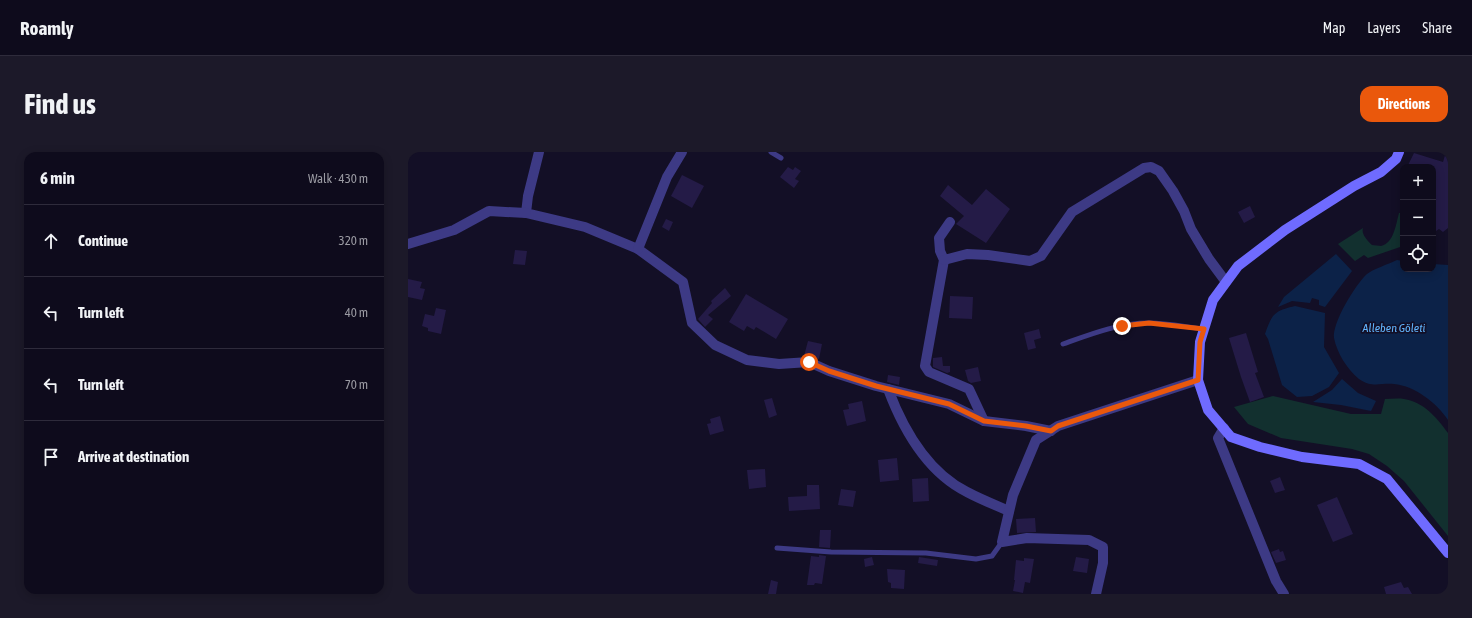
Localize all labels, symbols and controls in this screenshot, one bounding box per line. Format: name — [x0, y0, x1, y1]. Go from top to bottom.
text: Roamly — [20, 17, 74, 39]
text: Map — [1323, 20, 1345, 36]
text: Layers — [1367, 20, 1400, 36]
text: Share — [1422, 20, 1452, 36]
button: Directions — [1360, 86, 1448, 122]
text: Find us — [24, 88, 96, 120]
map controls — [1400, 164, 1436, 272]
button: + — [1400, 164, 1436, 200]
text: 6 min — [40, 168, 75, 188]
text: Walk · 430 m — [308, 171, 368, 186]
button: − — [1400, 200, 1436, 236]
icon: ahead — [40, 230, 62, 252]
text: Continue — [78, 232, 128, 249]
text: 320 m — [339, 233, 368, 248]
button: locate — [1400, 236, 1436, 272]
icon: left — [40, 302, 62, 324]
text: Turn left — [78, 304, 124, 321]
text: 40 m — [345, 305, 368, 320]
route end — [1113, 317, 1131, 335]
water label: Alleben Göleti — [1362, 321, 1426, 335]
route start — [800, 353, 818, 371]
icon: left — [40, 374, 62, 396]
text: Turn left — [78, 376, 124, 393]
text: 70 m — [345, 377, 368, 392]
icon: arrive — [40, 446, 62, 468]
text: Arrive at destination — [78, 448, 189, 465]

